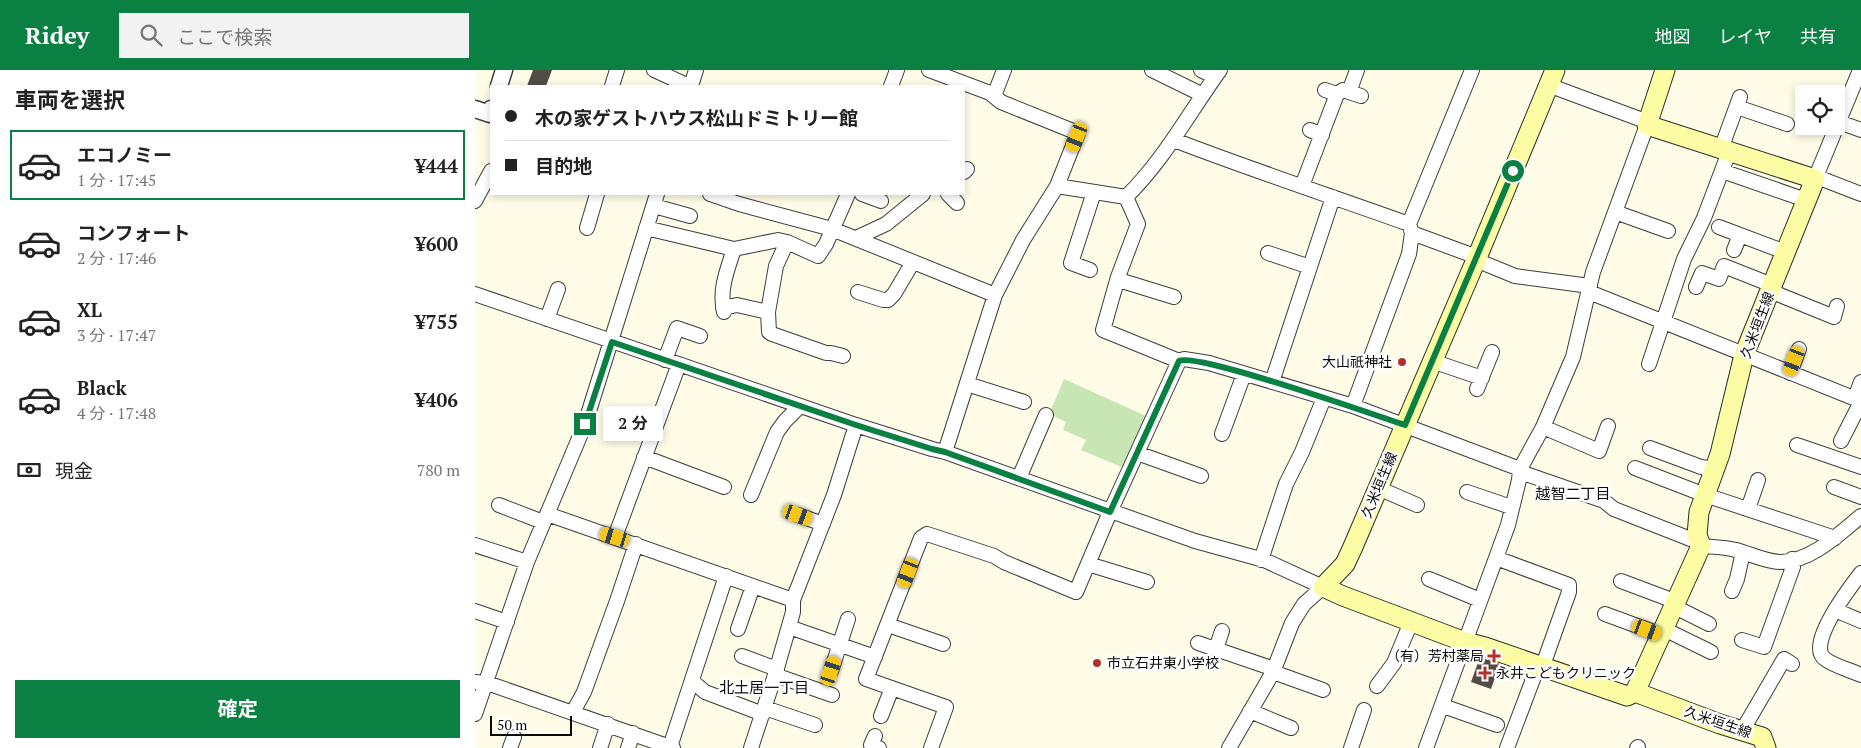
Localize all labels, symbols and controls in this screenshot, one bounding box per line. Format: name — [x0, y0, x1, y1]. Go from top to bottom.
search box — [119, 13, 469, 58]
text: Ridey — [25, 19, 89, 51]
icon: search — [137, 21, 165, 49]
text: ここで検索 — [177, 24, 272, 49]
text: 地図 — [1655, 24, 1691, 48]
text: レイヤ — [1719, 24, 1772, 48]
text: 共有 — [1800, 24, 1836, 48]
text: 車両を選択 — [15, 85, 125, 114]
map controls — [1795, 85, 1845, 135]
button: locate — [1795, 85, 1845, 135]
text: 木の家ゲストハウス松山ドミトリー館 — [535, 105, 858, 130]
car — [1064, 120, 1089, 154]
text: エコノミー — [77, 142, 172, 167]
icon: car — [17, 143, 62, 188]
text: ¥444 — [415, 153, 458, 178]
text: 目的地 — [535, 153, 592, 178]
route start — [1502, 160, 1524, 182]
text: 1 分 · 17:45 — [77, 169, 156, 191]
text: コンフォート — [77, 220, 190, 245]
icon: car — [17, 221, 62, 266]
text: ¥600 — [415, 231, 458, 256]
text: 2 分 · 17:46 — [77, 247, 156, 269]
street label: 久米垣生線 — [1735, 289, 1778, 361]
text: XL — [77, 297, 102, 322]
icon: car — [17, 299, 62, 344]
text: ¥755 — [415, 309, 458, 334]
text: 3 分 · 17:47 — [77, 324, 156, 346]
car — [1781, 344, 1806, 378]
place label: 大山祇神社 — [1322, 352, 1392, 371]
marker: 大山祇神社 — [1396, 356, 1408, 368]
text: Black — [77, 375, 127, 400]
icon: car — [17, 377, 62, 422]
text: ¥406 — [415, 387, 458, 412]
text: 4 分 · 17:48 — [77, 402, 156, 424]
callout: 2 分 — [603, 406, 663, 442]
text: 2 分 — [618, 412, 648, 434]
route end — [574, 413, 596, 435]
street label: 久米垣生線 — [1356, 449, 1401, 521]
icon: cash — [15, 456, 43, 484]
text: 現金 — [55, 458, 93, 483]
text: 780 m — [417, 459, 460, 481]
district label: 越智二丁目 — [1534, 483, 1611, 503]
car — [781, 503, 814, 527]
car — [598, 525, 631, 549]
car — [895, 556, 920, 590]
car — [1630, 618, 1663, 642]
place label: （有）芳村薬局 — [1386, 646, 1484, 665]
marker: （有）芳村薬局 — [1488, 650, 1500, 662]
place label: 市立石井東小学校 — [1107, 653, 1219, 672]
car — [819, 654, 842, 688]
marker: 市立石井東小学校 — [1091, 657, 1103, 669]
place label: 永井こどもクリニック — [1496, 663, 1636, 682]
marker: 永井こどもクリニック — [1478, 666, 1492, 680]
district label: 北土居一丁目 — [719, 677, 809, 697]
button: 確定 — [15, 680, 460, 738]
street label: 久米垣生線 — [1682, 701, 1754, 742]
scale bar — [490, 713, 573, 736]
text: 50 m — [497, 715, 527, 734]

